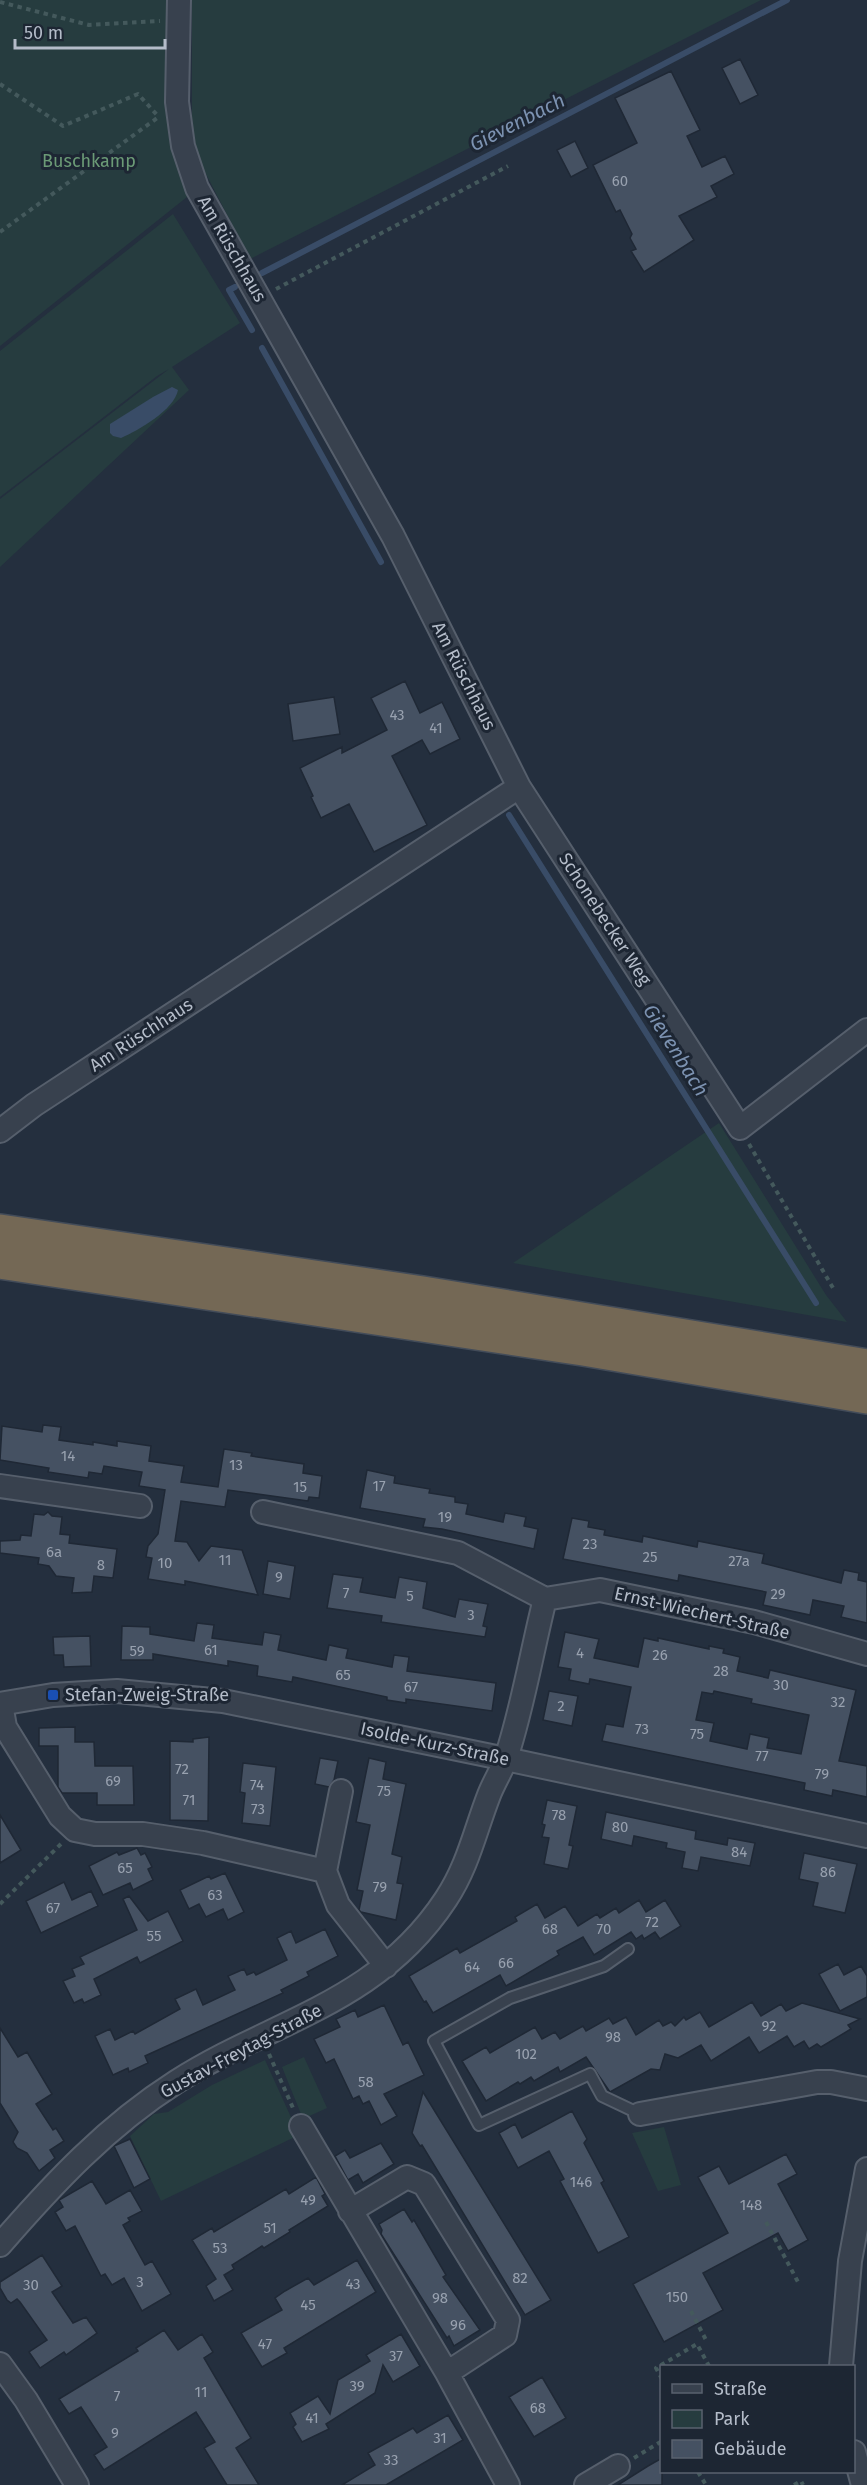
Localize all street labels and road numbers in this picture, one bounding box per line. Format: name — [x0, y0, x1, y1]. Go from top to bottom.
street label: Am Rüschhaus — [193, 192, 271, 306]
street label: Am Rüschhaus — [427, 618, 501, 734]
street label: Schonebecker Weg — [554, 849, 656, 990]
street label: Am Rüschhaus — [85, 993, 197, 1077]
street label: Ernst-Wiechert-Straße — [612, 1582, 792, 1644]
street label: Isolde-Kurz-Straße — [359, 1717, 511, 1771]
street label: Gustav-Freytag-Straße — [156, 1999, 326, 2103]

